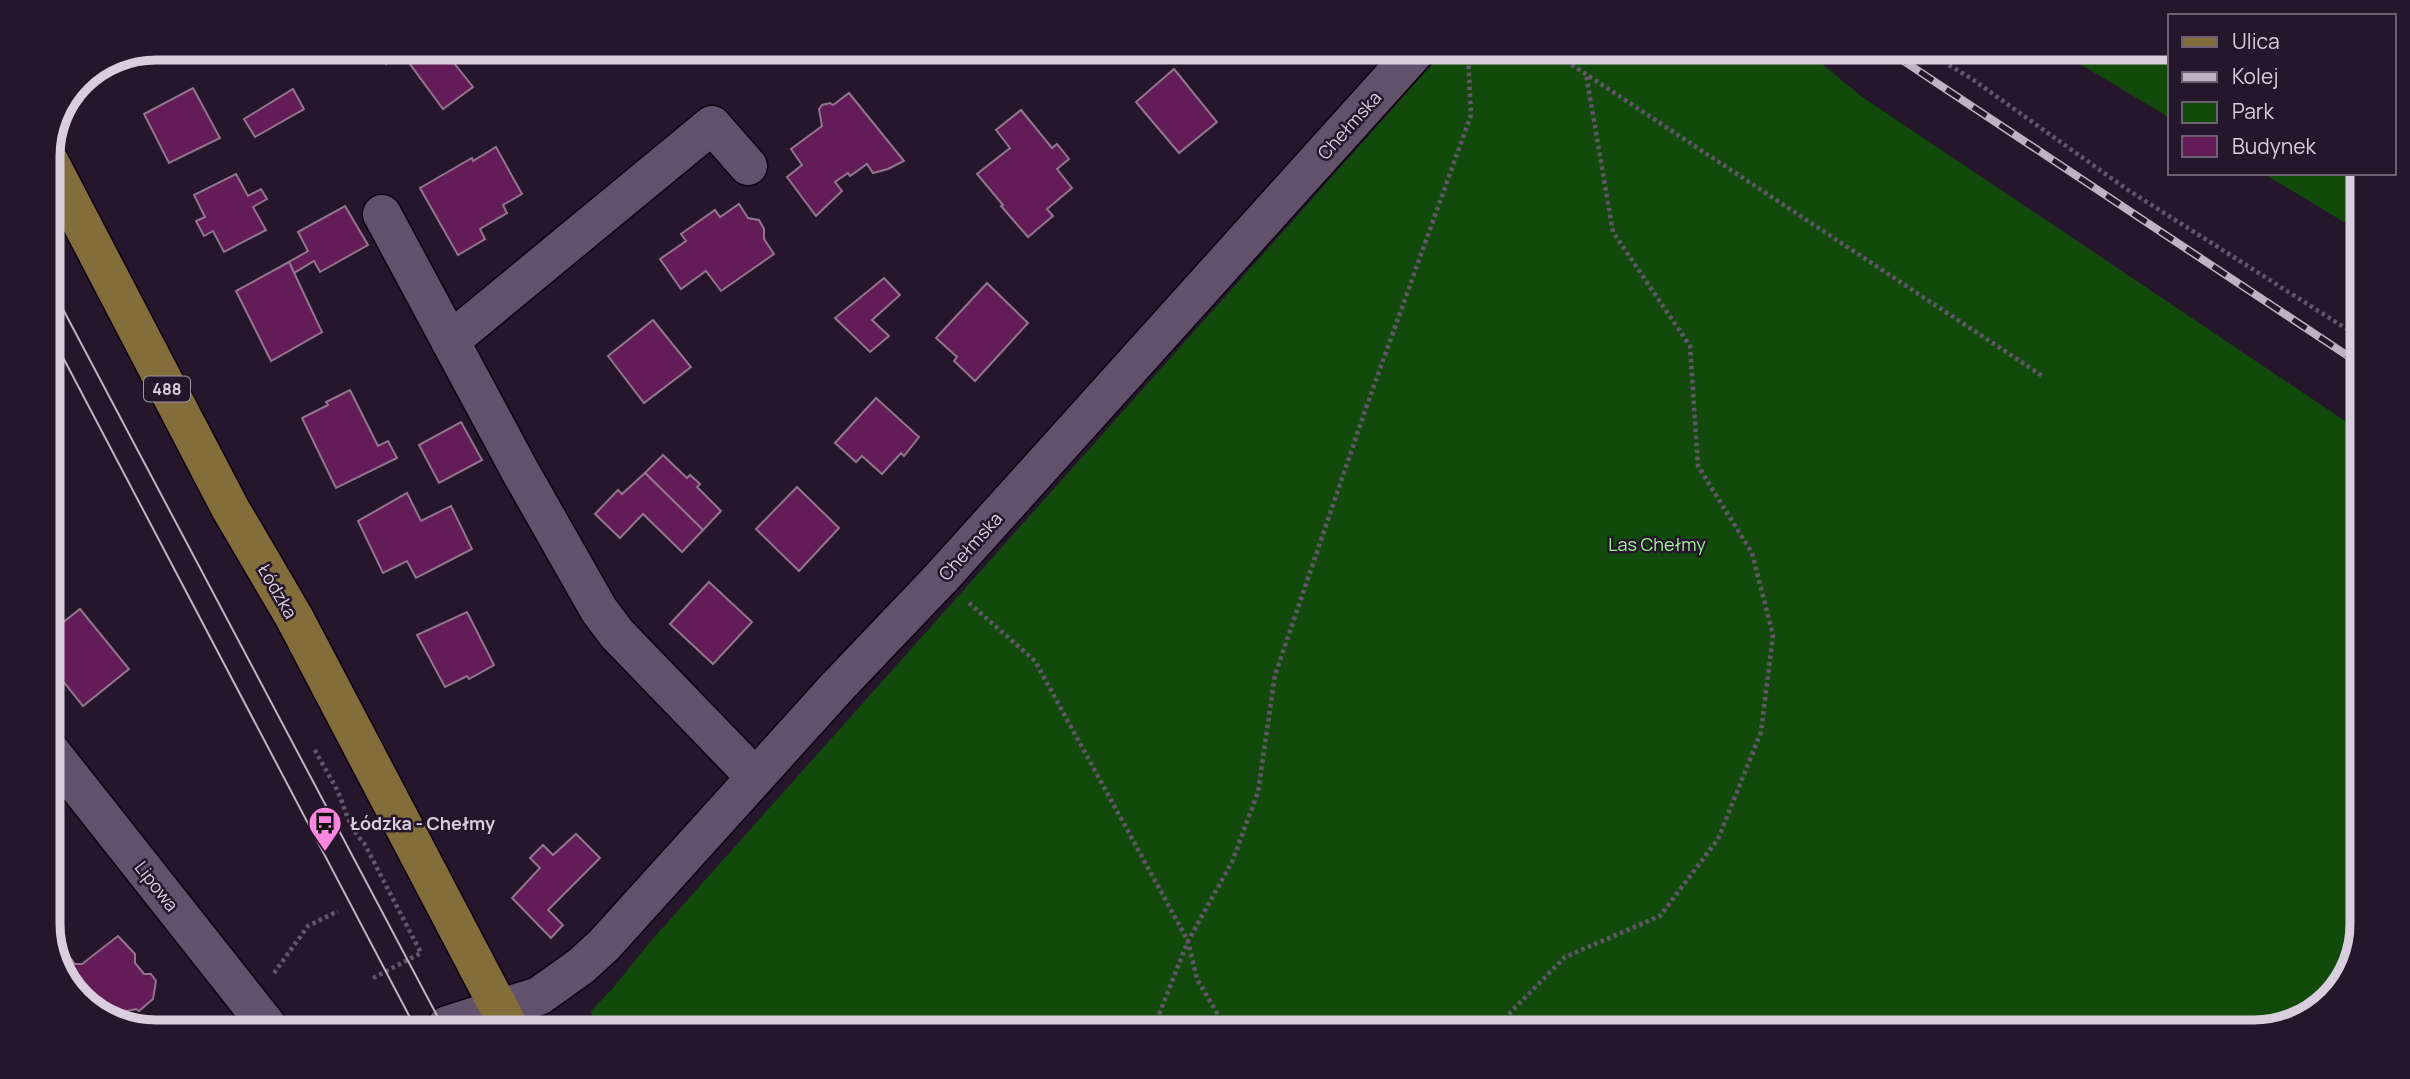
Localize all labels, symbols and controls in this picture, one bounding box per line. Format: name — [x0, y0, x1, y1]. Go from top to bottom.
legend — [2168, 14, 2396, 175]
text: Ulica — [2232, 27, 2280, 55]
text: Kolej — [2232, 62, 2278, 90]
street label: Chełmska — [1312, 86, 1386, 164]
text: Park — [2232, 97, 2274, 125]
text: Budynek — [2232, 132, 2317, 160]
road number: 488 — [144, 376, 190, 402]
street label: Chełmska — [933, 507, 1007, 585]
park label: Las Chełmy — [1608, 532, 1706, 556]
street label: Łódzka — [253, 559, 303, 623]
bus stop icon: Łódzka - Chełmy — [306, 804, 344, 853]
place label: Łódzka - Chełmy — [350, 811, 495, 835]
street label: Lipowa — [130, 856, 184, 916]

